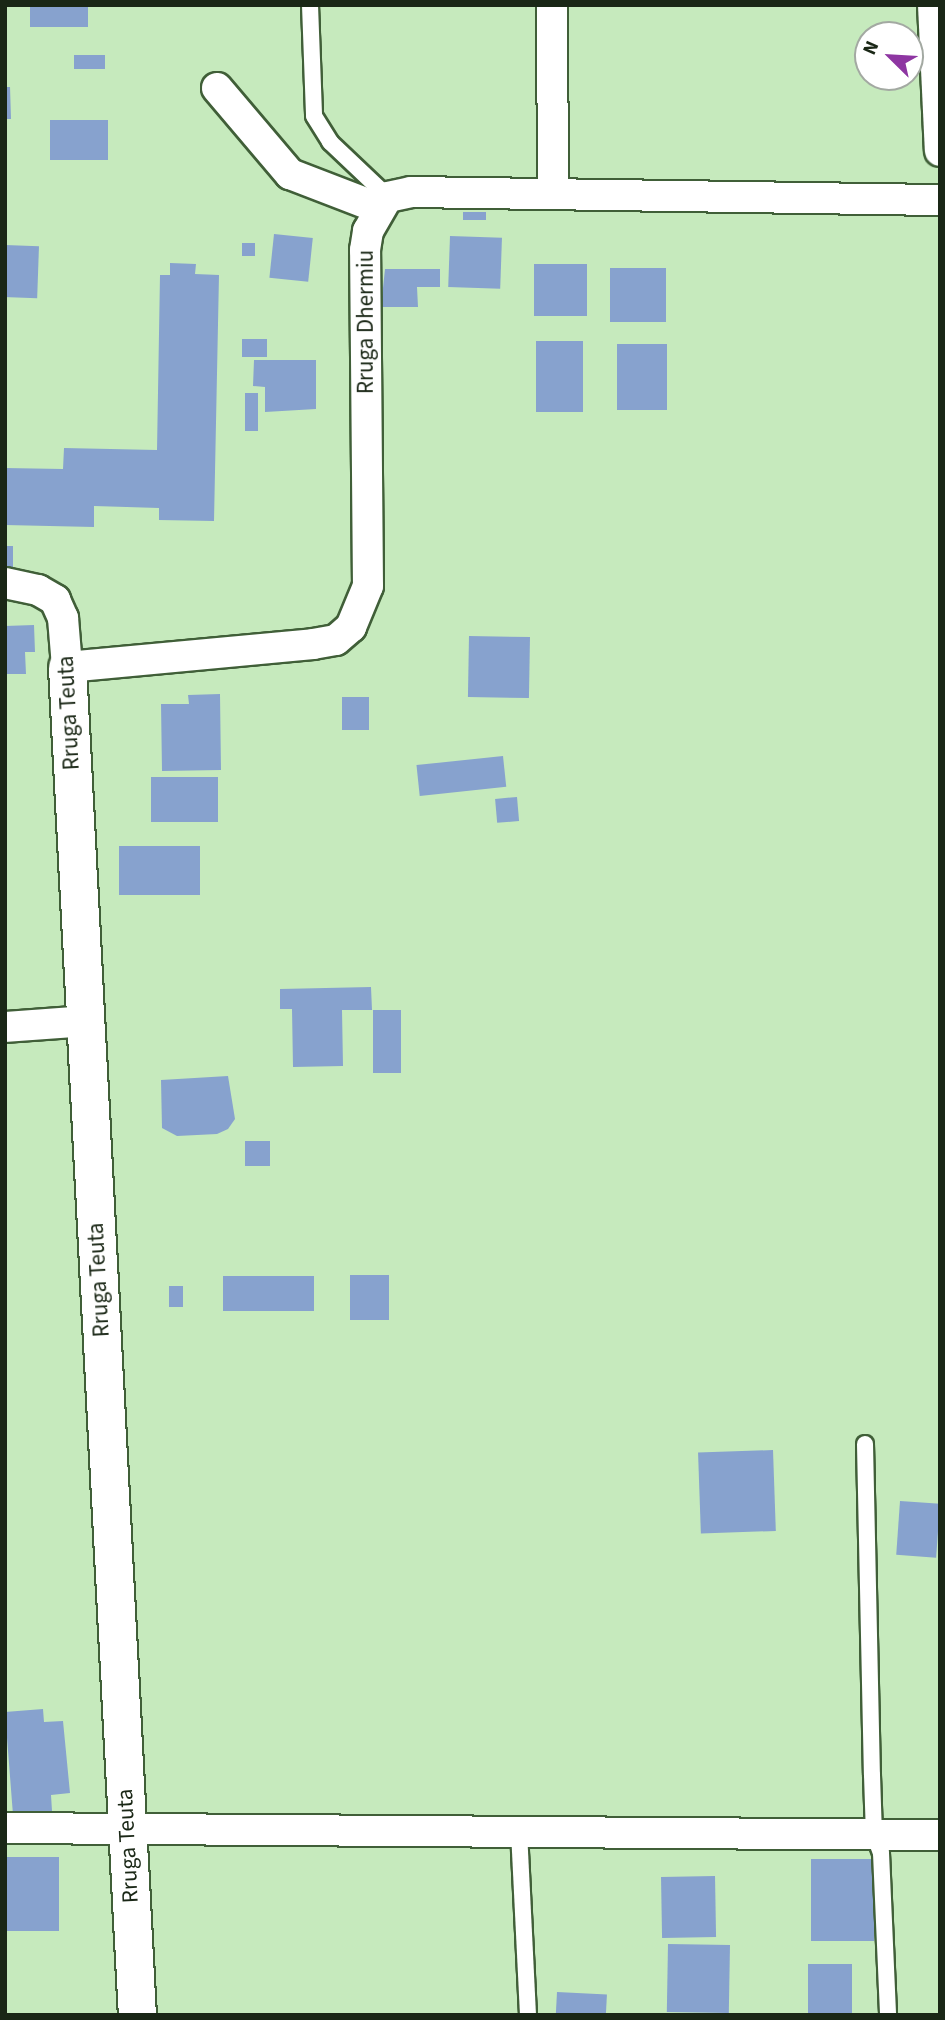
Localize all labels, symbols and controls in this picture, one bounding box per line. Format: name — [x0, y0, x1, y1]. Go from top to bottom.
north arrow — [854, 21, 924, 91]
text: N — [856, 37, 886, 59]
street label: Rruga Dhermiu — [352, 250, 380, 394]
street label: Rruga Teuta — [52, 655, 86, 771]
street label: Rruga Teuta — [82, 1222, 116, 1338]
street label: Rruga Teuta — [111, 1788, 145, 1904]

